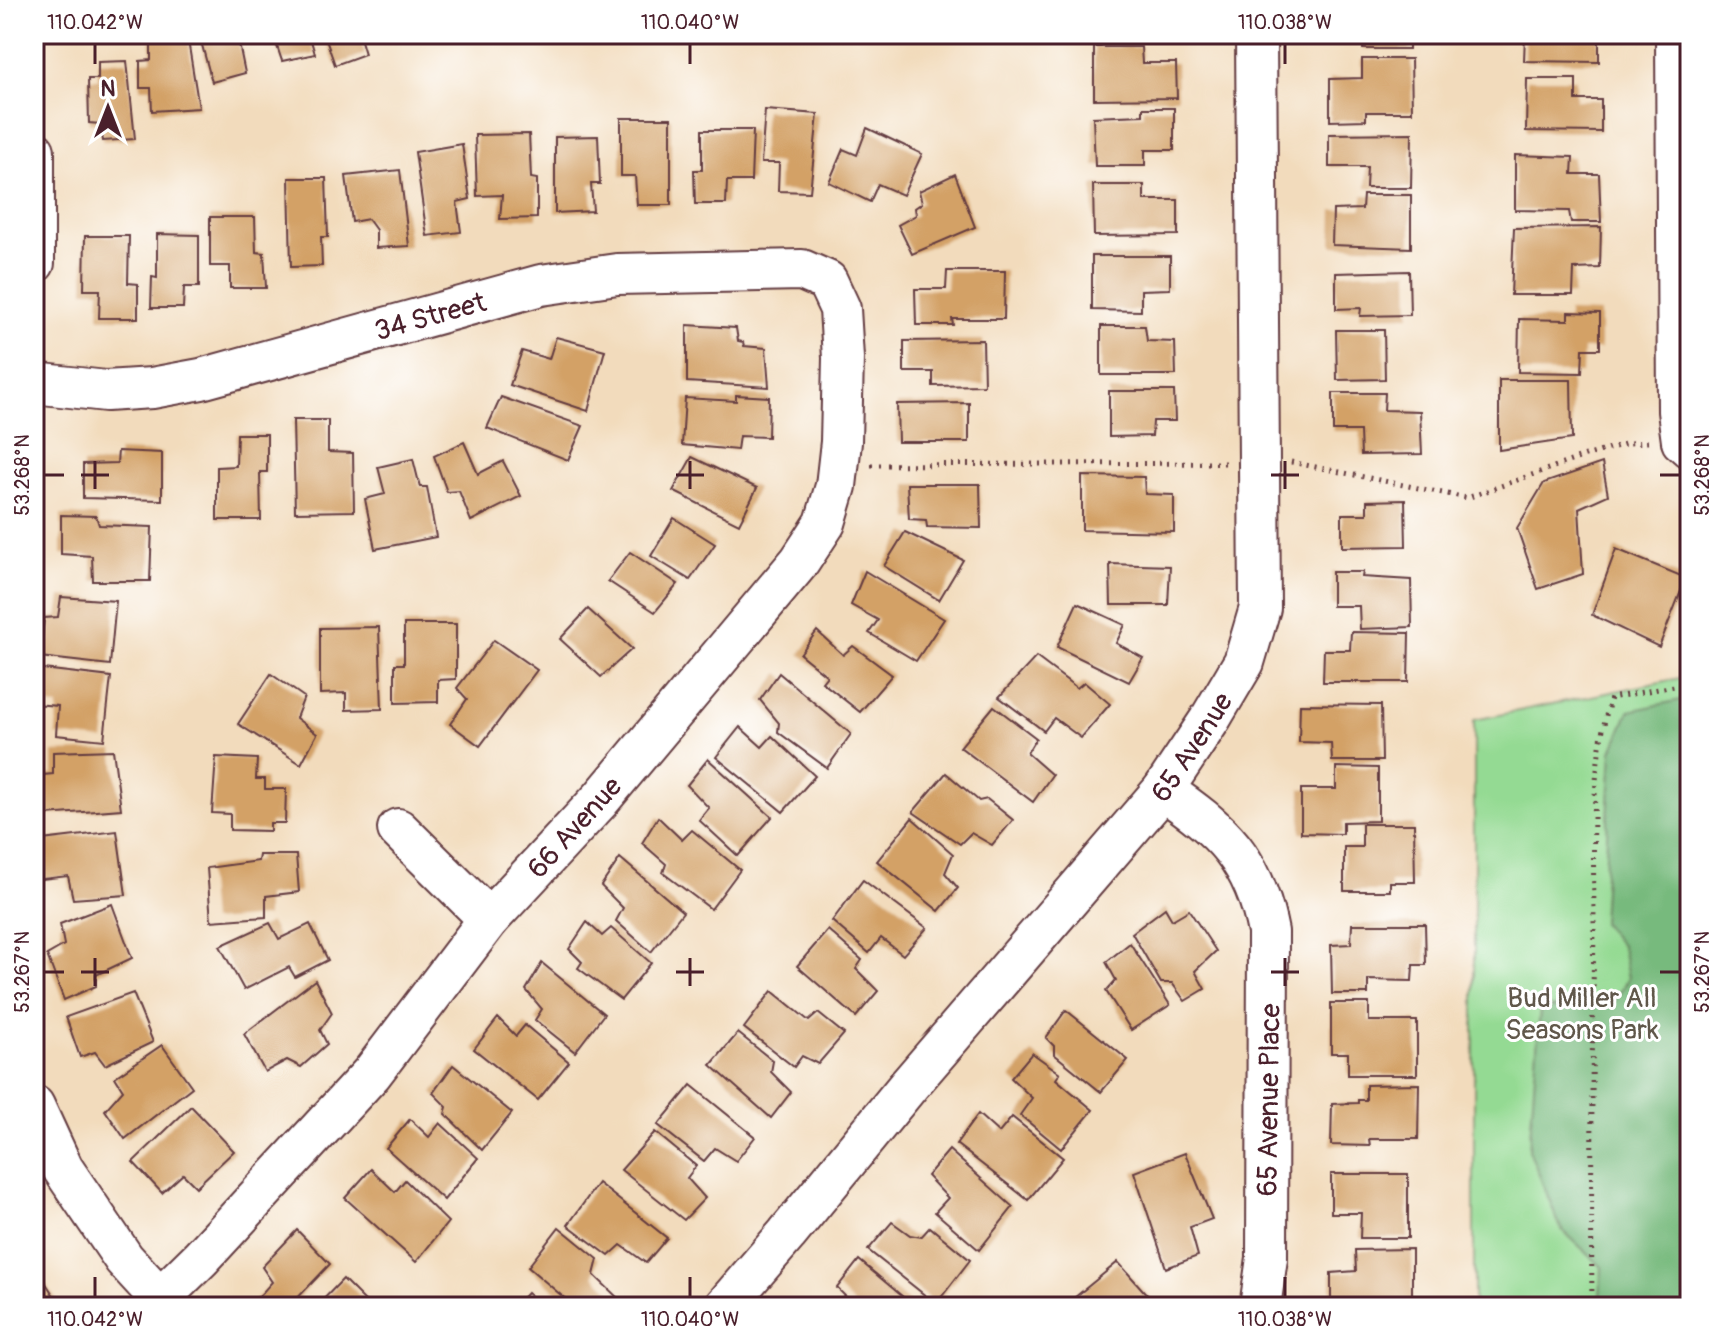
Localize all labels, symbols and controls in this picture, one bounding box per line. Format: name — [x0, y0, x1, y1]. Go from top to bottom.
text: 110.042°W — [47, 10, 143, 35]
text: 110.040°W — [641, 10, 739, 35]
text: 110.038°W — [1238, 10, 1332, 35]
north arrow — [68, 68, 148, 148]
text: N — [101, 75, 116, 103]
street label: 34 Street — [371, 285, 491, 349]
text: 53.268°N — [10, 434, 35, 516]
text: 53.268°N — [1690, 434, 1715, 516]
street label: 65 Avenue — [1144, 686, 1241, 810]
street label: 66 Avenue — [520, 770, 630, 886]
text: 53.267°N — [10, 931, 35, 1013]
text: 53.267°N — [1690, 931, 1715, 1013]
park label: Bud Miller All Seasons Park — [1505, 981, 1659, 1048]
street label: 65 Avenue Place — [1250, 1003, 1289, 1197]
text: 110.042°W — [47, 1307, 143, 1332]
text: 110.040°W — [641, 1307, 739, 1332]
text: 110.038°W — [1238, 1307, 1332, 1332]

